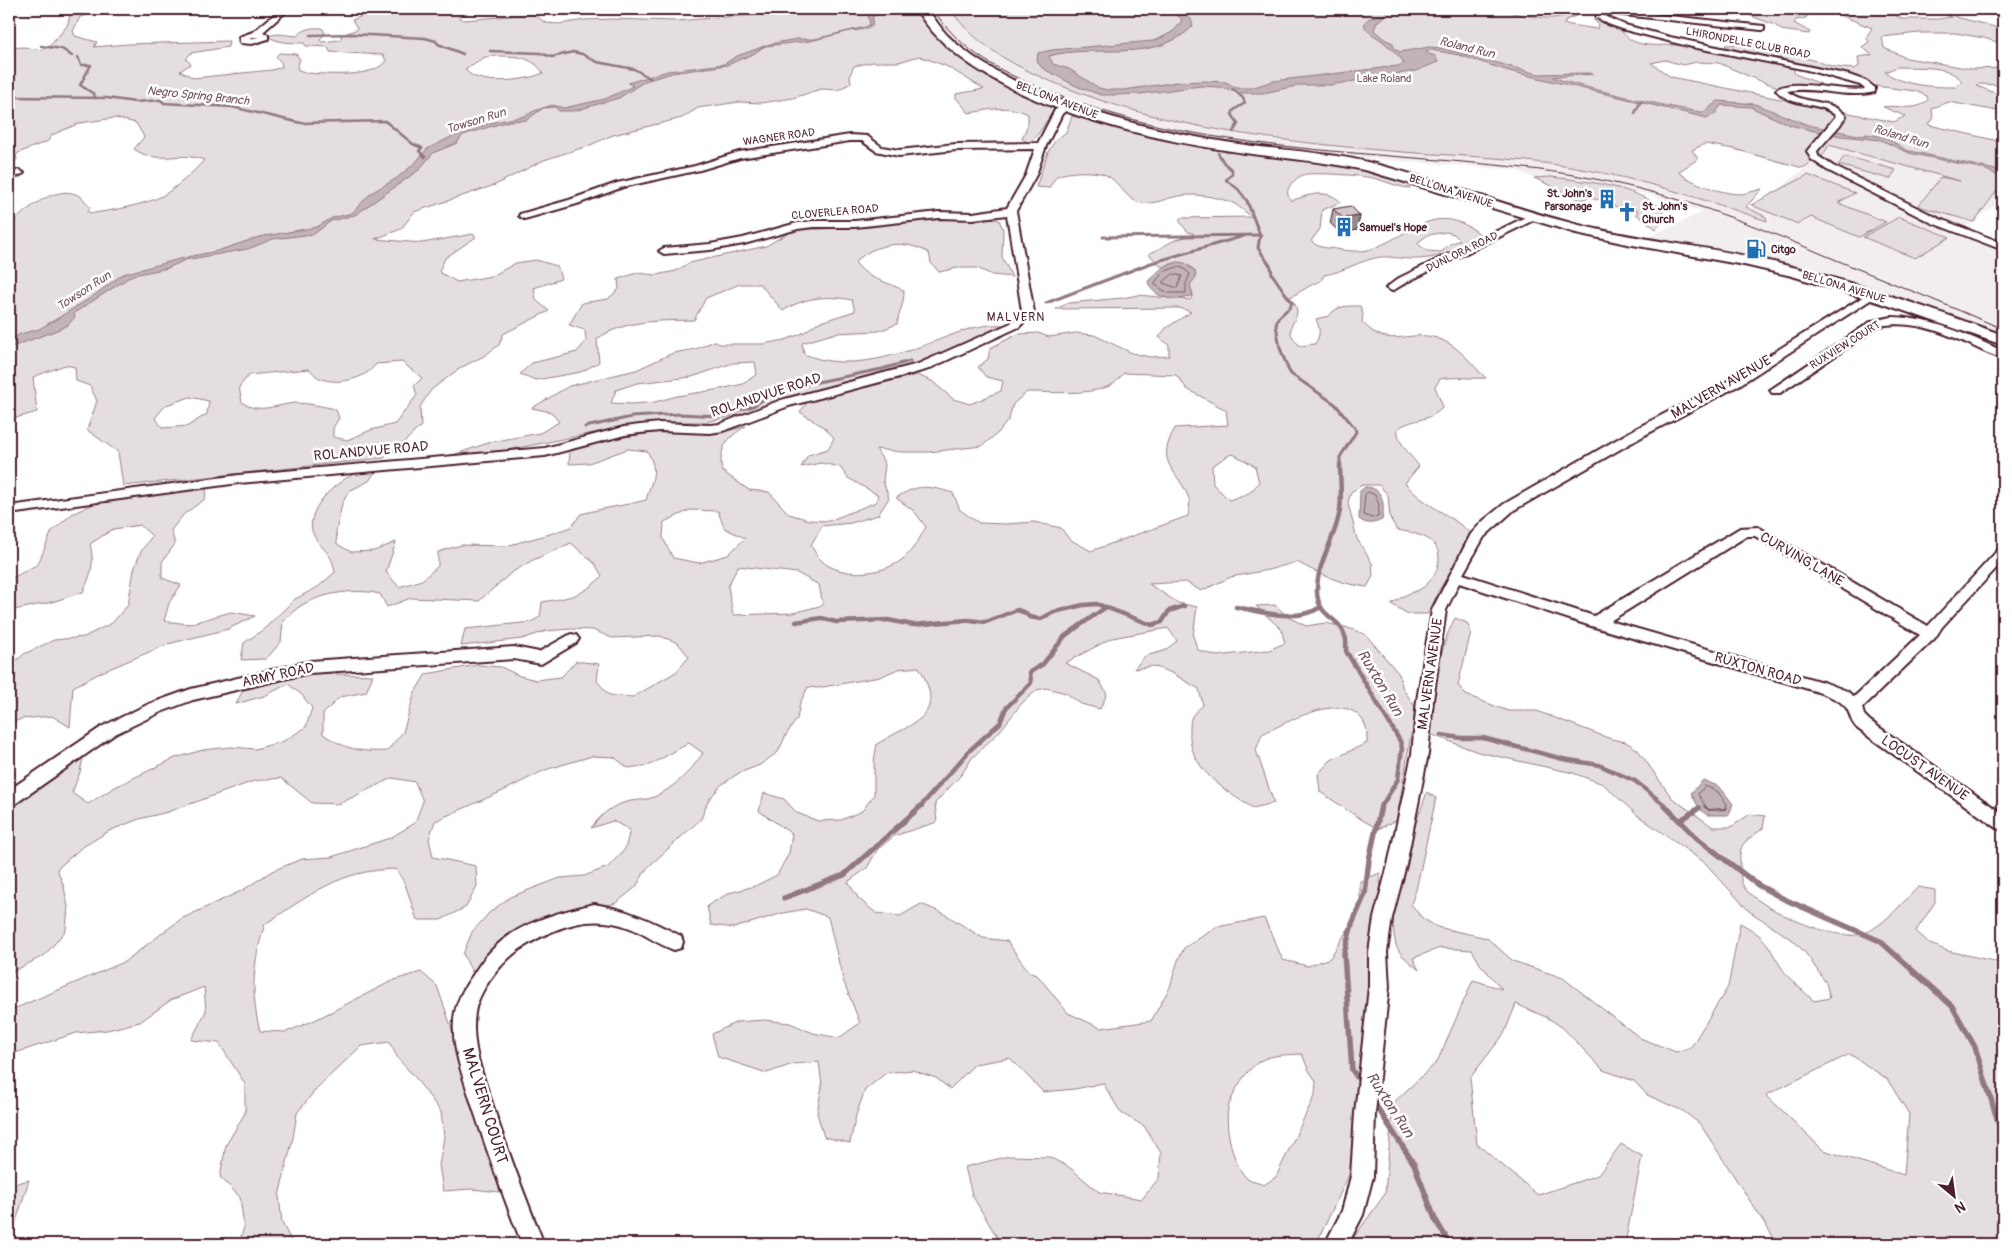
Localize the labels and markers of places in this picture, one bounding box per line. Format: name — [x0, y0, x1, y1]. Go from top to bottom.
place label: St. John's Parsonage — [1544, 187, 1593, 213]
building icon: St. John's Parsonage — [1596, 188, 1618, 210]
place label: St. John's Church — [1642, 200, 1687, 226]
church icon: St. John's Church — [1616, 201, 1638, 223]
building icon: Samuel's Hope — [1333, 216, 1355, 238]
place label: Samuel's Hope — [1359, 221, 1428, 234]
fuel station icon: Citgo — [1745, 238, 1767, 260]
place label: Citgo — [1771, 243, 1796, 256]

